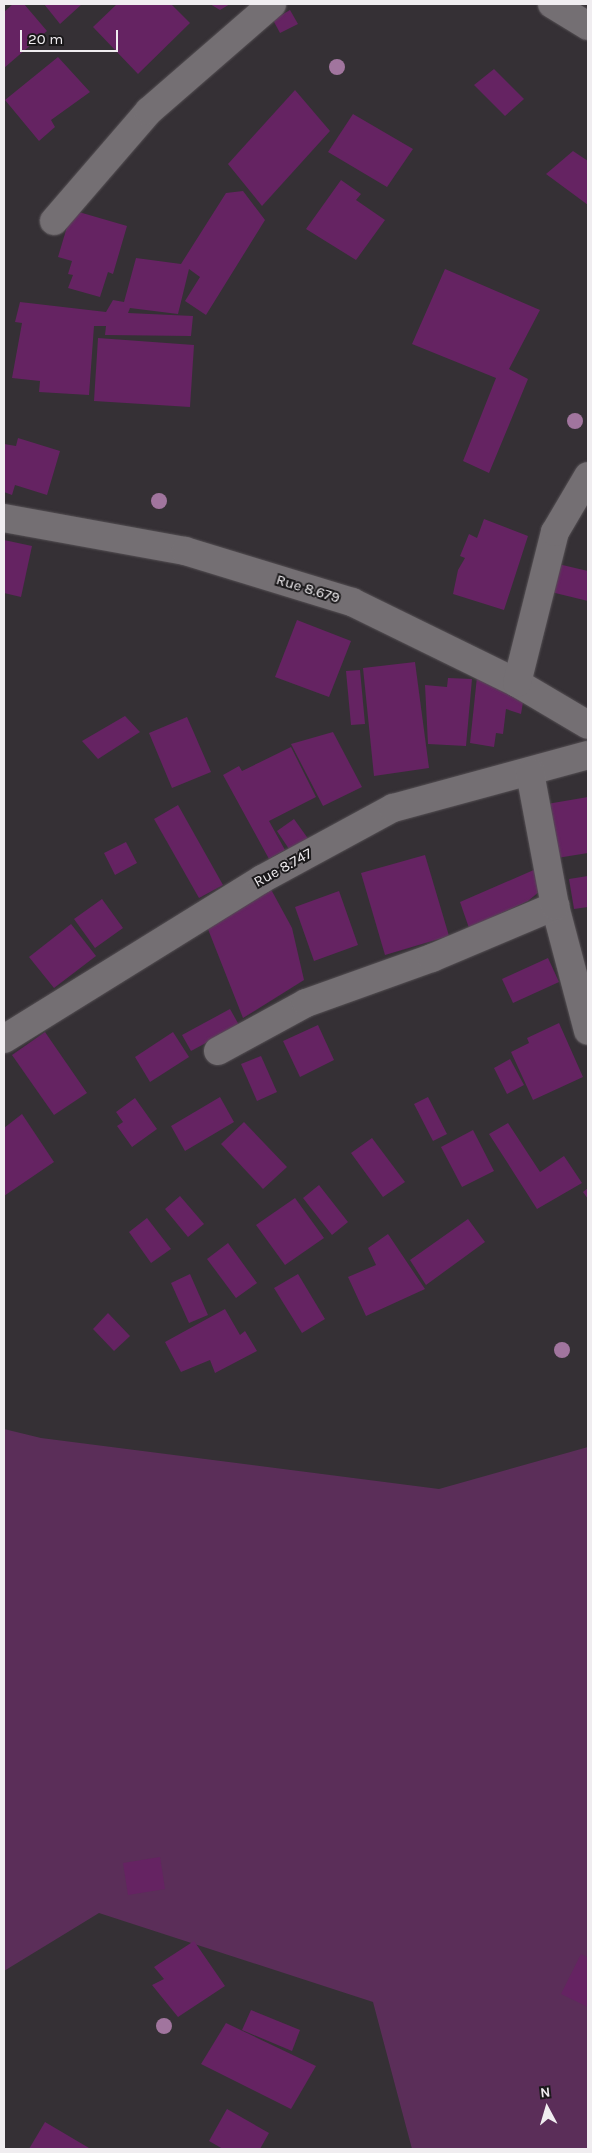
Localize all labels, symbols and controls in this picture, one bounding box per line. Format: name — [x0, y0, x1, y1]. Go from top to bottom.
scale bar — [22, 20, 120, 52]
text: 20 m — [28, 30, 63, 48]
street label: Rue 8.679 — [274, 571, 342, 607]
street label: Rue 8.747 — [251, 845, 315, 891]
north arrow — [522, 2083, 572, 2133]
text: N — [539, 2084, 551, 2102]

